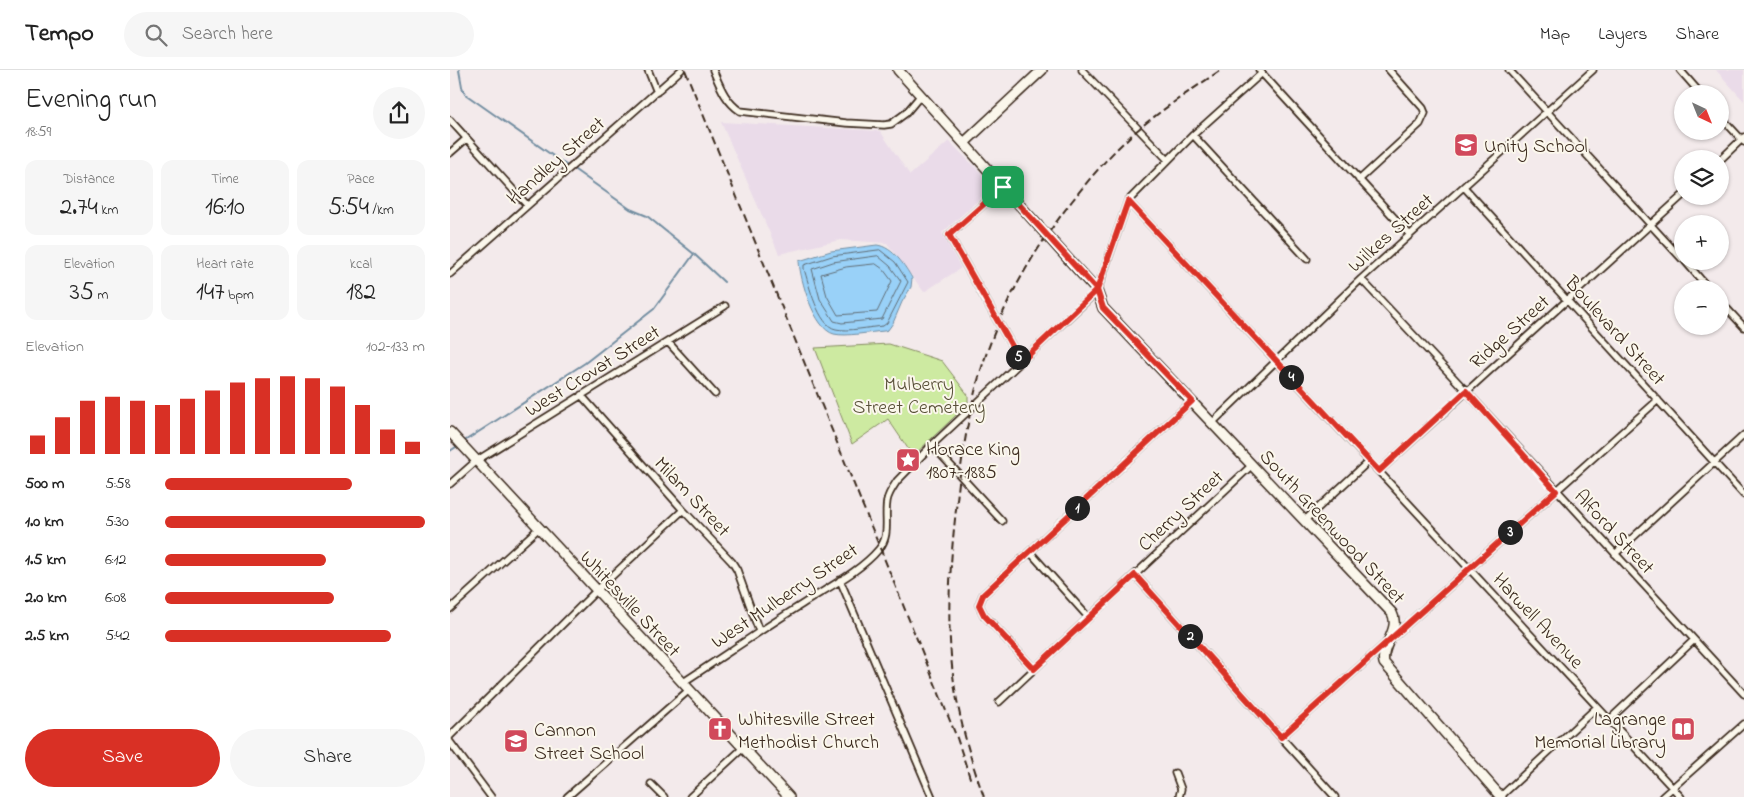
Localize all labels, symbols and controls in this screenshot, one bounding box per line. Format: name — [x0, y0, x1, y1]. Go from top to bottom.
search box — [124, 12, 474, 57]
text: Tempo — [25, 17, 94, 52]
icon: search — [142, 21, 170, 49]
text: Search here — [182, 21, 273, 48]
text: Map — [1540, 22, 1570, 48]
text: Layers — [1598, 22, 1648, 48]
text: Share — [1676, 22, 1719, 48]
text: Evening run — [25, 80, 157, 121]
north arrow — [1674, 85, 1729, 140]
map controls — [1674, 85, 1729, 335]
button: share — [373, 87, 425, 139]
street label: Handley Street — [501, 111, 613, 213]
text: 18:59 — [25, 120, 51, 144]
school or university icon: Unity School — [1453, 132, 1479, 158]
place label: Unity School — [1484, 133, 1588, 162]
button: layers — [1674, 150, 1729, 205]
pin — [982, 166, 1024, 208]
text: Distance — [63, 169, 115, 190]
text: Time — [211, 169, 239, 190]
text: Pace — [347, 169, 375, 190]
icon: arrive — [989, 173, 1017, 201]
street label: Wilkes Street — [1342, 187, 1441, 280]
text: 2.74 — [60, 190, 98, 226]
text: 16:10 — [205, 190, 245, 226]
text: 5:54 — [328, 190, 369, 226]
text: km — [98, 200, 118, 221]
text: /km — [369, 200, 394, 221]
button: + — [1674, 215, 1729, 270]
text: Elevation — [63, 254, 115, 275]
text: Heart rate — [196, 254, 254, 275]
text: kcal — [350, 254, 372, 275]
street label: Boulevard Street — [1556, 270, 1672, 393]
text: 35 — [69, 275, 94, 311]
text: 147 — [196, 275, 225, 311]
text: 182 — [346, 275, 376, 311]
button: − — [1674, 280, 1729, 335]
text: m — [94, 285, 109, 306]
text: bpm — [225, 285, 254, 306]
street label: Ridge Street — [1464, 289, 1558, 378]
street label: West Crovat Street — [520, 319, 667, 425]
text: Elevation — [25, 335, 84, 359]
text: 102–133 m — [366, 335, 425, 359]
pin: 5 — [1006, 344, 1030, 370]
text: 5 — [1014, 347, 1023, 368]
pin: 4 — [1278, 364, 1304, 390]
text: 4 — [1289, 367, 1294, 388]
park label: Mulberry Street Cemetery — [853, 371, 985, 423]
place label: Horace King 1807-1885 — [926, 436, 1020, 488]
street label: South Greenwood Street — [1251, 444, 1411, 612]
place icon: Horace King 1807-1885 — [895, 447, 921, 473]
street label: Milam Street — [646, 451, 736, 545]
street label: Cherry Street — [1132, 464, 1231, 559]
text: 500 m — [25, 472, 64, 496]
text: 5:58 — [105, 472, 131, 496]
street label: Alford Street — [1566, 484, 1660, 582]
pin: 1 — [1064, 496, 1090, 520]
text: 1 — [1075, 498, 1080, 519]
text: 1.0 km — [25, 510, 64, 534]
text: 5:30 — [105, 510, 129, 534]
pin: 3 — [1498, 520, 1522, 544]
text: 3 — [1508, 522, 1513, 543]
street label: West Mulberry Street — [706, 537, 865, 657]
street label: Whitesville Street — [572, 545, 687, 665]
text: 1.5 km — [25, 548, 66, 572]
text: 6:12 — [105, 548, 126, 572]
street label: Harwell Avenue — [1485, 567, 1589, 676]
text: 2.0 km — [25, 586, 67, 610]
text: 6:08 — [105, 586, 126, 610]
text: 2.5 km — [25, 624, 69, 648]
text: 5:42 — [105, 624, 130, 648]
pin: 2 — [1178, 624, 1202, 648]
text: 2 — [1187, 626, 1194, 647]
place label: Whitesville Street Methodist Church — [738, 706, 879, 758]
place label: Lagrange Memorial Library — [1534, 706, 1666, 758]
church icon: Whitesville Street Methodist Church — [707, 716, 733, 742]
library icon: Lagrange Memorial Library — [1670, 716, 1696, 742]
place label: Cannon Street School — [534, 717, 644, 769]
school or university icon: Cannon Street School — [503, 728, 529, 754]
button: Save — [25, 729, 220, 787]
button: Share — [230, 729, 425, 787]

